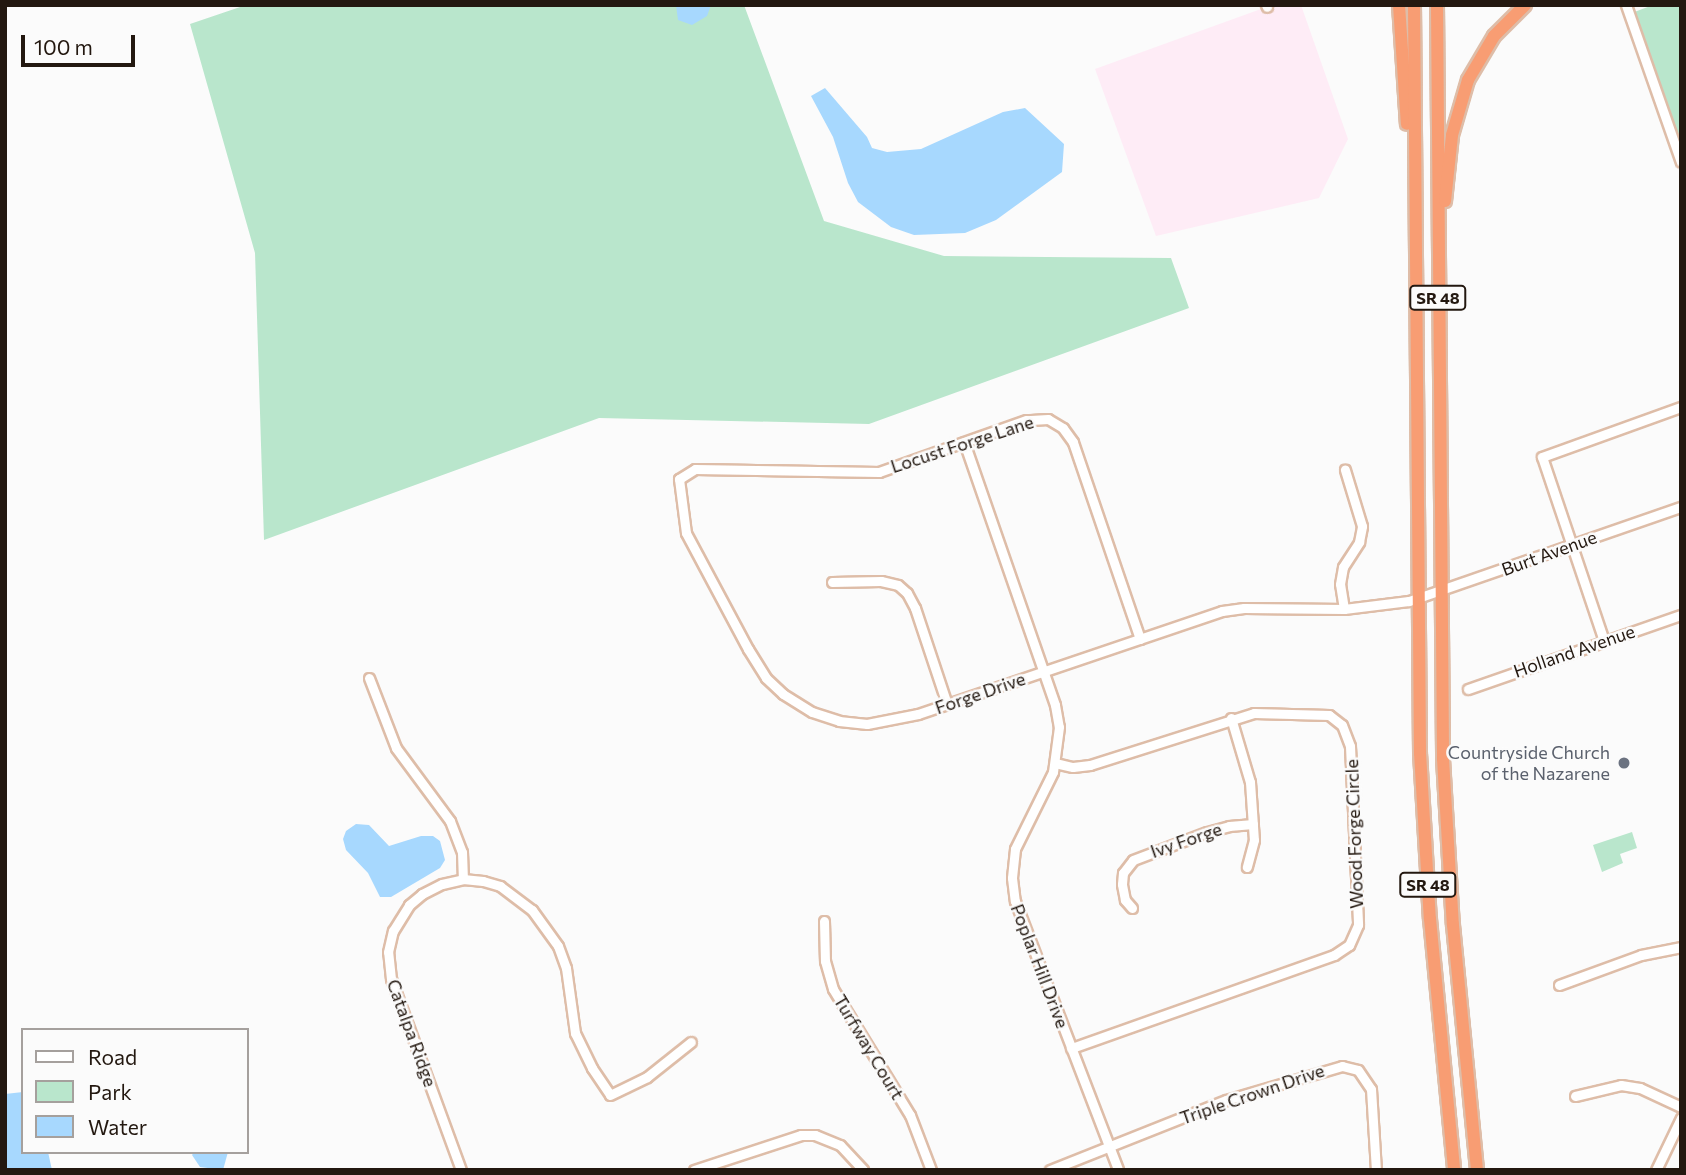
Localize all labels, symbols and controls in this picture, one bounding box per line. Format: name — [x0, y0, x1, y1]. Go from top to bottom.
scale bar — [24, 21, 138, 65]
text: 100 m — [34, 34, 93, 59]
road number: SR 48 — [1408, 286, 1468, 310]
street label: Locust Forge Lane — [888, 411, 1036, 477]
street label: Burt Avenue — [1498, 526, 1600, 580]
street label: Holland Avenue — [1510, 620, 1638, 682]
street label: Forge Drive — [932, 668, 1028, 718]
place label: Countryside Church of the Nazarene — [1448, 742, 1610, 784]
marker: Countryside Church of the Nazarene — [1616, 755, 1632, 771]
street label: Wood Forge Circle — [1341, 759, 1367, 909]
street label: Ivy Forge — [1148, 818, 1224, 862]
road number: SR 48 — [1398, 872, 1458, 898]
street label: Poplar Hill Drive — [1006, 901, 1074, 1031]
street label: Catalpa Ridge — [383, 976, 441, 1090]
street label: Turfway Court — [829, 991, 909, 1103]
legend — [21, 1028, 248, 1154]
text: Road — [88, 1044, 137, 1069]
street label: Triple Crown Drive — [1177, 1059, 1327, 1129]
text: Park — [88, 1079, 132, 1104]
text: Water — [88, 1114, 147, 1139]

